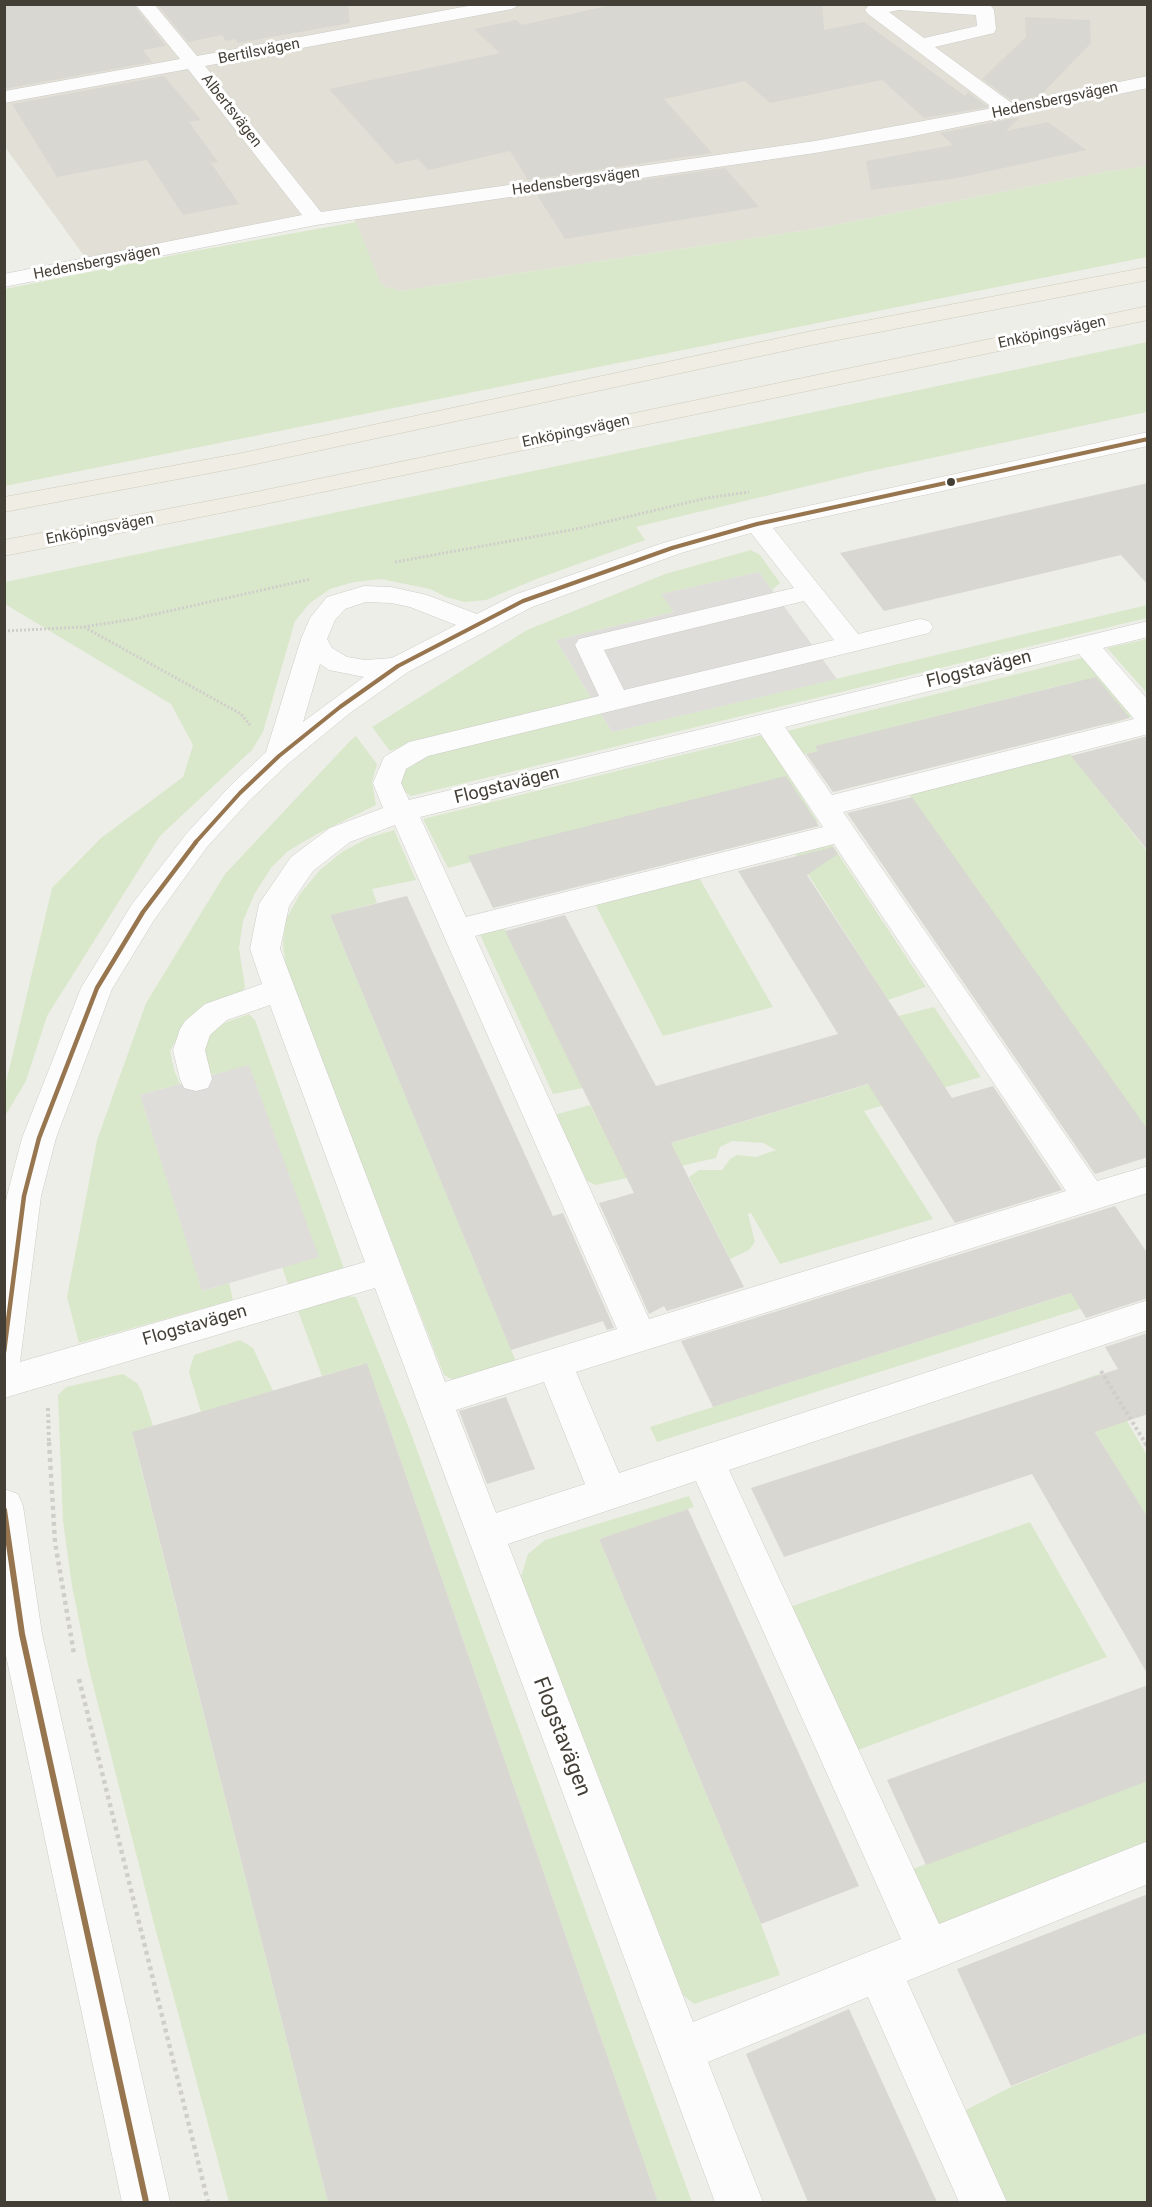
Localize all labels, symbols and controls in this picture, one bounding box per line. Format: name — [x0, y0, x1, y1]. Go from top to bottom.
street label: Bertilsvägen — [217, 35, 301, 69]
street label: Albertsvägen — [197, 71, 265, 151]
street label: Hedensbergsvägen — [990, 79, 1120, 123]
street label: Hedensbergsvägen — [511, 164, 641, 200]
street label: Hedensbergsvägen — [32, 242, 162, 284]
street label: Enköpingsvägen — [997, 313, 1107, 353]
street label: Enköpingsvägen — [521, 412, 631, 452]
unlabelled marker — [945, 476, 957, 488]
street label: Enköpingsvägen — [45, 511, 155, 549]
street label: Flogstavägen — [924, 647, 1034, 693]
street label: Flogstavägen — [452, 763, 562, 809]
street label: Flogstavägen — [140, 1301, 250, 1351]
street label: Flogstavägen — [527, 1674, 595, 1800]

